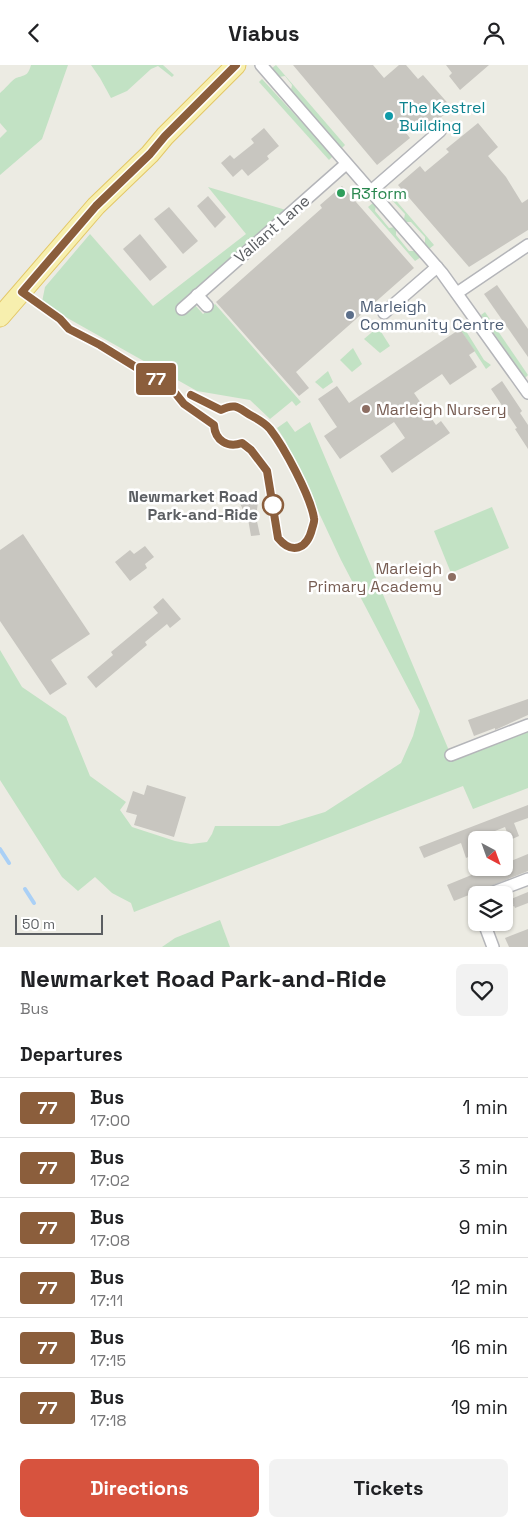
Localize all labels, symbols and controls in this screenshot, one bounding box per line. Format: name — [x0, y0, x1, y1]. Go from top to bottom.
icon: back — [20, 19, 48, 47]
text: Viabus — [228, 19, 300, 47]
icon: person — [480, 19, 508, 47]
place label: The Kestrel Building — [399, 97, 485, 136]
marker: The Kestrel Building — [383, 110, 395, 122]
place label: R3form — [351, 183, 407, 204]
marker: R3form — [335, 187, 347, 199]
street label: Valiant Lane — [230, 190, 314, 268]
place label: Marleigh Community Centre — [360, 296, 504, 335]
marker: Marleigh Community Centre — [344, 309, 356, 321]
line badge: 77 — [134, 363, 178, 395]
text: 77 — [146, 367, 166, 390]
place label: Marleigh Nursery — [376, 399, 507, 420]
marker: Marleigh Nursery — [360, 403, 372, 415]
place label: Newmarket Road Park-and-Ride — [128, 486, 258, 525]
marker: Newmarket Road Park-and-Ride — [262, 494, 284, 516]
place label: Marleigh Primary Academy — [308, 558, 442, 597]
marker: Marleigh Primary Academy — [446, 571, 458, 583]
north arrow — [468, 831, 512, 876]
map controls — [468, 831, 513, 931]
button: layers — [468, 886, 513, 931]
scale bar — [15, 912, 102, 935]
text: 50 m — [22, 915, 55, 933]
text: Newmarket Road Park-and-Ride — [20, 963, 387, 994]
button: heart — [456, 964, 508, 1016]
text: Bus — [20, 998, 49, 1019]
text: Departures — [20, 1042, 123, 1067]
text: Bus — [90, 1085, 124, 1110]
text: 1 min — [463, 1095, 508, 1120]
text: 77 — [38, 1096, 57, 1119]
text: 17:00 — [90, 1110, 130, 1131]
text: Bus — [90, 1145, 124, 1170]
text: 3 min — [459, 1155, 508, 1180]
text: 77 — [38, 1156, 57, 1179]
text: 17:02 — [90, 1170, 130, 1191]
text: Bus — [90, 1205, 124, 1230]
text: 9 min — [459, 1215, 508, 1240]
text: 77 — [38, 1216, 57, 1239]
text: 17:08 — [90, 1230, 130, 1251]
text: Bus — [90, 1265, 124, 1290]
text: 12 min — [451, 1275, 508, 1300]
text: 77 — [38, 1276, 57, 1299]
text: 17:11 — [90, 1290, 123, 1311]
text: Bus — [90, 1325, 124, 1350]
text: 16 min — [451, 1335, 508, 1360]
text: 77 — [38, 1336, 57, 1359]
text: 17:15 — [90, 1350, 126, 1371]
text: Bus — [90, 1385, 124, 1410]
text: 19 min — [451, 1395, 508, 1420]
text: 77 — [38, 1396, 57, 1419]
text: 17:18 — [90, 1410, 126, 1431]
button: Directions — [20, 1459, 259, 1517]
button: Tickets — [269, 1459, 508, 1517]

